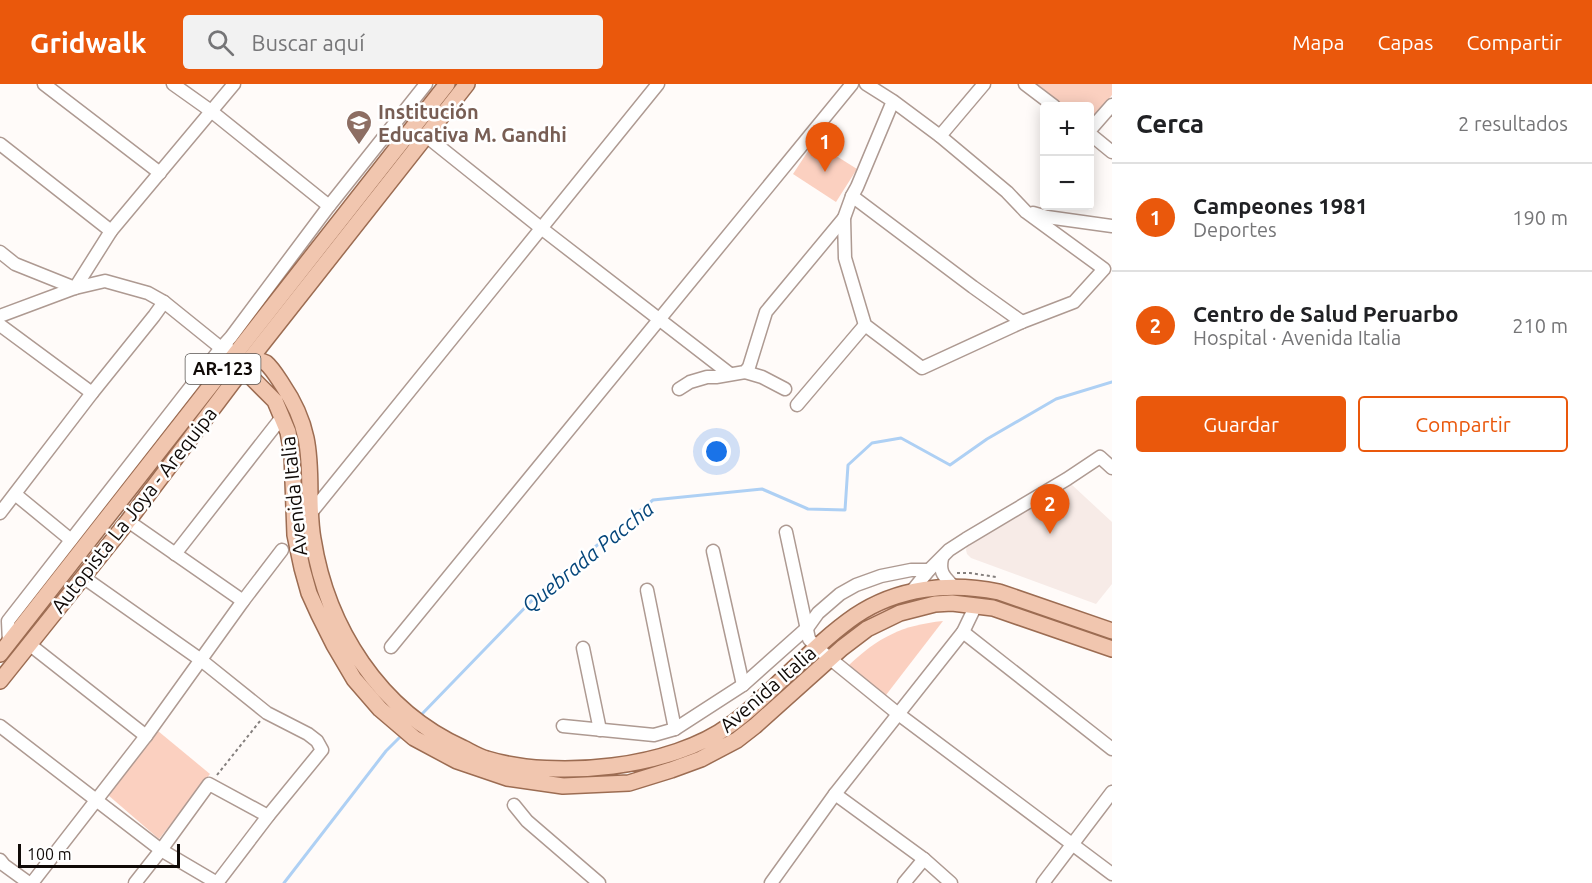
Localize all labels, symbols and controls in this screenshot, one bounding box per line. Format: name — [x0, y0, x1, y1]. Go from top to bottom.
search box — [183, 15, 603, 69]
icon: search — [204, 26, 237, 59]
text: Gridwalk — [30, 27, 147, 58]
text: Buscar aquí — [252, 30, 365, 55]
text: Mapa — [1292, 30, 1344, 54]
text: Capas — [1377, 30, 1433, 54]
text: Compartir — [1466, 30, 1562, 54]
place label: Institución Educativa M. Gandhi — [378, 100, 567, 146]
map controls — [1040, 102, 1094, 210]
button: + — [1040, 102, 1094, 156]
school or university icon: Institución Educativa M. Gandhi — [344, 108, 374, 146]
text: Cerca — [1136, 109, 1204, 138]
text: 2 resultados — [1458, 112, 1568, 135]
pin: 1 — [806, 122, 844, 172]
button: − — [1040, 156, 1094, 210]
text: Campeones 1981 — [1193, 193, 1368, 218]
text: 1 — [1150, 206, 1161, 229]
text: 190 m — [1512, 206, 1568, 229]
text: Deportes — [1193, 218, 1277, 241]
text: Centro de Salud Peruarbo — [1193, 301, 1458, 326]
text: 2 — [1150, 314, 1161, 337]
text: 210 m — [1512, 314, 1568, 337]
text: Hospital · Avenida Italia — [1193, 326, 1401, 349]
road number: AR-123 — [186, 354, 260, 384]
button: Guardar — [1136, 396, 1346, 452]
button: Compartir — [1358, 396, 1568, 452]
street label: Autopista La Joya - Arequipa — [46, 402, 221, 617]
street label: Avenida Italia — [276, 435, 311, 557]
your location — [702, 437, 731, 466]
pin: 2 — [1030, 484, 1070, 534]
water label: Quebrada Paccha — [517, 496, 659, 617]
street label: Avenida Italia — [715, 641, 820, 737]
scale bar — [18, 841, 180, 868]
text: 100 m — [27, 845, 72, 863]

